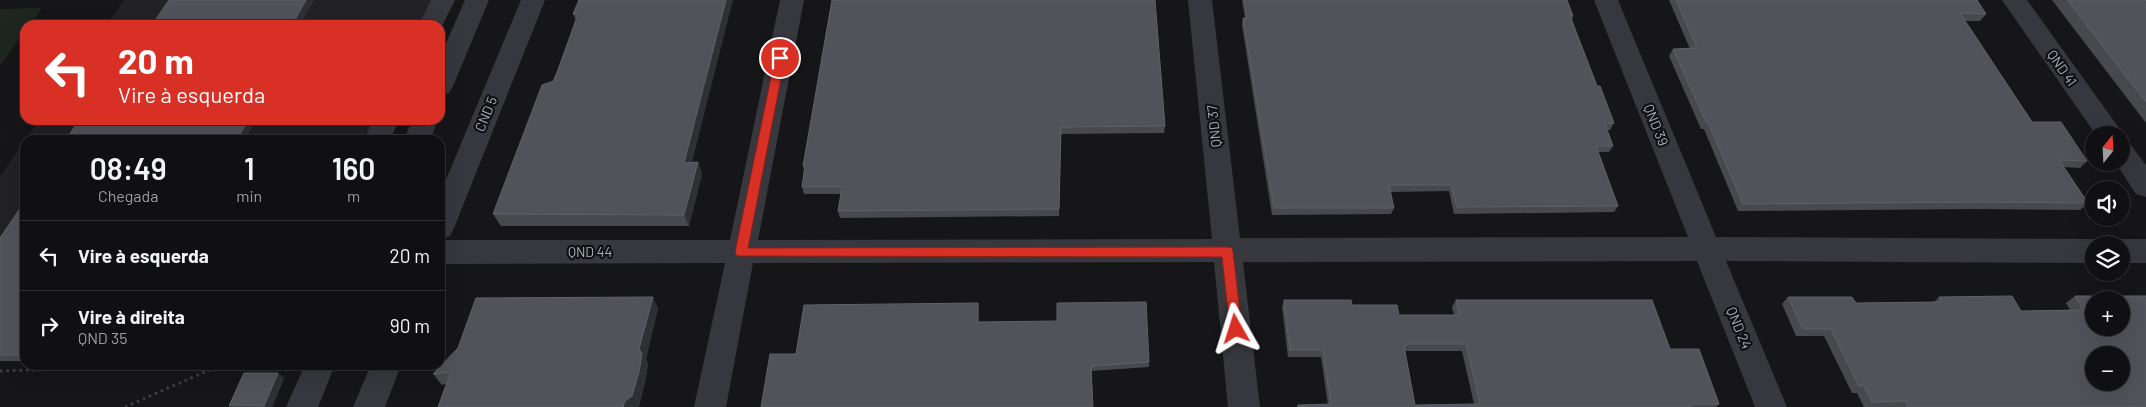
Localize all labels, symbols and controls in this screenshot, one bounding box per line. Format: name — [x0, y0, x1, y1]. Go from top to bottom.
pin — [759, 37, 801, 79]
text: 20 m — [118, 39, 194, 81]
icon: left — [35, 40, 100, 105]
icon: arrive — [766, 44, 794, 72]
street label: QND 41 — [2044, 46, 2081, 89]
text: Vire à esquerda — [118, 81, 265, 107]
street label: CND 5 — [471, 94, 500, 134]
street label: QND 39 — [1640, 102, 1672, 148]
street label: QND 37 — [1203, 104, 1224, 148]
north arrow — [2085, 126, 2130, 171]
map controls — [2085, 126, 2130, 391]
text: 08:49 — [90, 150, 167, 186]
text: 1 — [244, 150, 255, 186]
text: 160 — [332, 150, 375, 186]
button: sound — [2085, 181, 2130, 226]
text: Chegada — [98, 186, 158, 205]
text: min — [236, 186, 262, 205]
text: m — [347, 186, 360, 205]
button: layers — [2085, 236, 2130, 281]
icon: left — [35, 242, 63, 270]
street label: QND 44 — [568, 243, 612, 260]
text: Vire à esquerda — [78, 244, 209, 267]
text: 20 m — [390, 244, 430, 267]
button: + — [2085, 291, 2130, 336]
position arrow — [1209, 302, 1261, 354]
street label: QND 24 — [1723, 304, 1756, 351]
text: Vire à direita — [78, 305, 185, 328]
icon: right — [35, 312, 63, 340]
text: 90 m — [390, 314, 430, 337]
text: QND 35 — [78, 328, 127, 347]
button: − — [2085, 346, 2130, 391]

